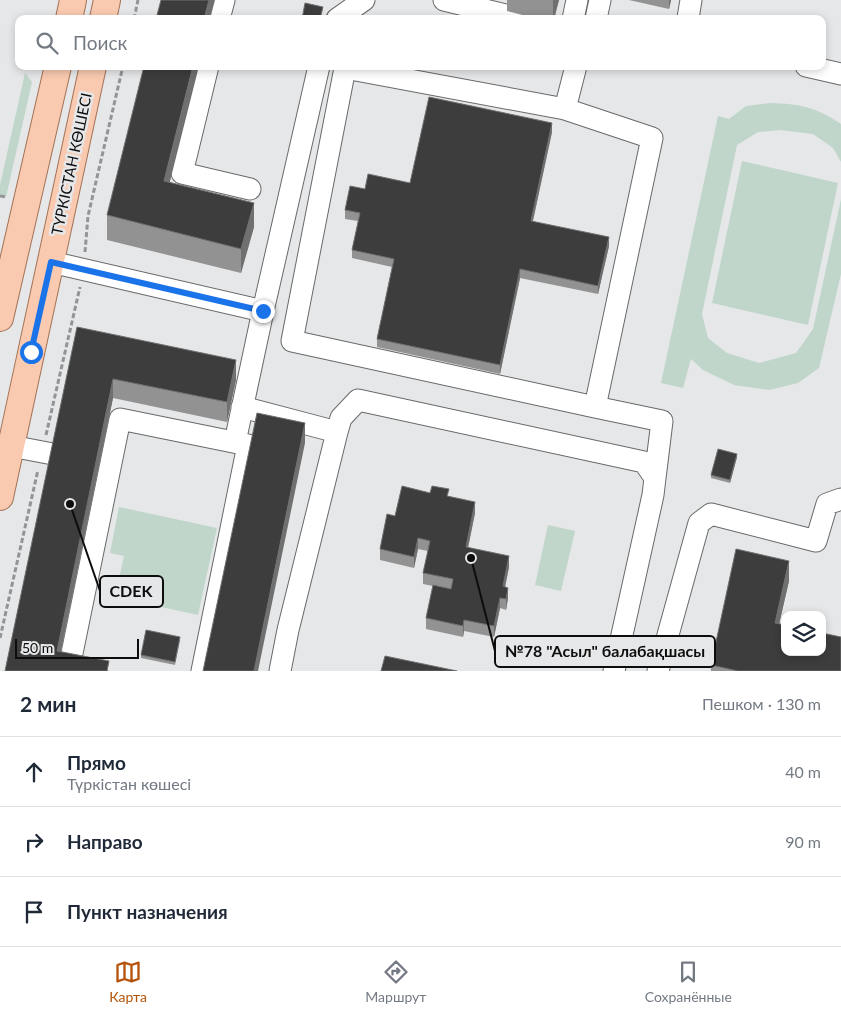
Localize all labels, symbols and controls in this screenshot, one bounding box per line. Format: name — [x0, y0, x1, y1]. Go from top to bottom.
search box — [15, 15, 826, 70]
icon: search — [33, 29, 61, 57]
text: Поиск — [73, 31, 127, 54]
street label: ТҮРКІСТАН КӨШЕСІ — [47, 91, 95, 237]
route end — [252, 300, 275, 323]
route start — [20, 341, 43, 364]
callout: CDEK — [100, 576, 163, 607]
text: CDEK — [110, 581, 153, 600]
map controls — [781, 611, 826, 656]
button: layers — [781, 611, 826, 656]
scale bar — [15, 636, 139, 659]
callout: №78 "Асыл" балабақшасы — [495, 636, 715, 667]
text: 50 m — [22, 639, 53, 656]
text: №78 "Асыл" балабақшасы — [505, 641, 705, 660]
text: 2 мин — [20, 691, 77, 716]
text: Пешком · 130 m — [702, 694, 821, 713]
text: Прямо — [67, 751, 126, 774]
icon: ahead — [20, 758, 48, 786]
text: 40 m — [785, 762, 821, 781]
text: Түркістан көшесі — [67, 774, 191, 793]
icon: right — [20, 828, 48, 856]
text: Направо — [67, 830, 143, 853]
text: 90 m — [785, 832, 821, 851]
icon: arrive — [20, 898, 48, 926]
text: Пункт назначения — [67, 900, 228, 923]
tab: Карта — [109, 958, 147, 1005]
tab: Маршрут — [365, 958, 426, 1005]
tab: Сохранённые — [645, 958, 732, 1005]

